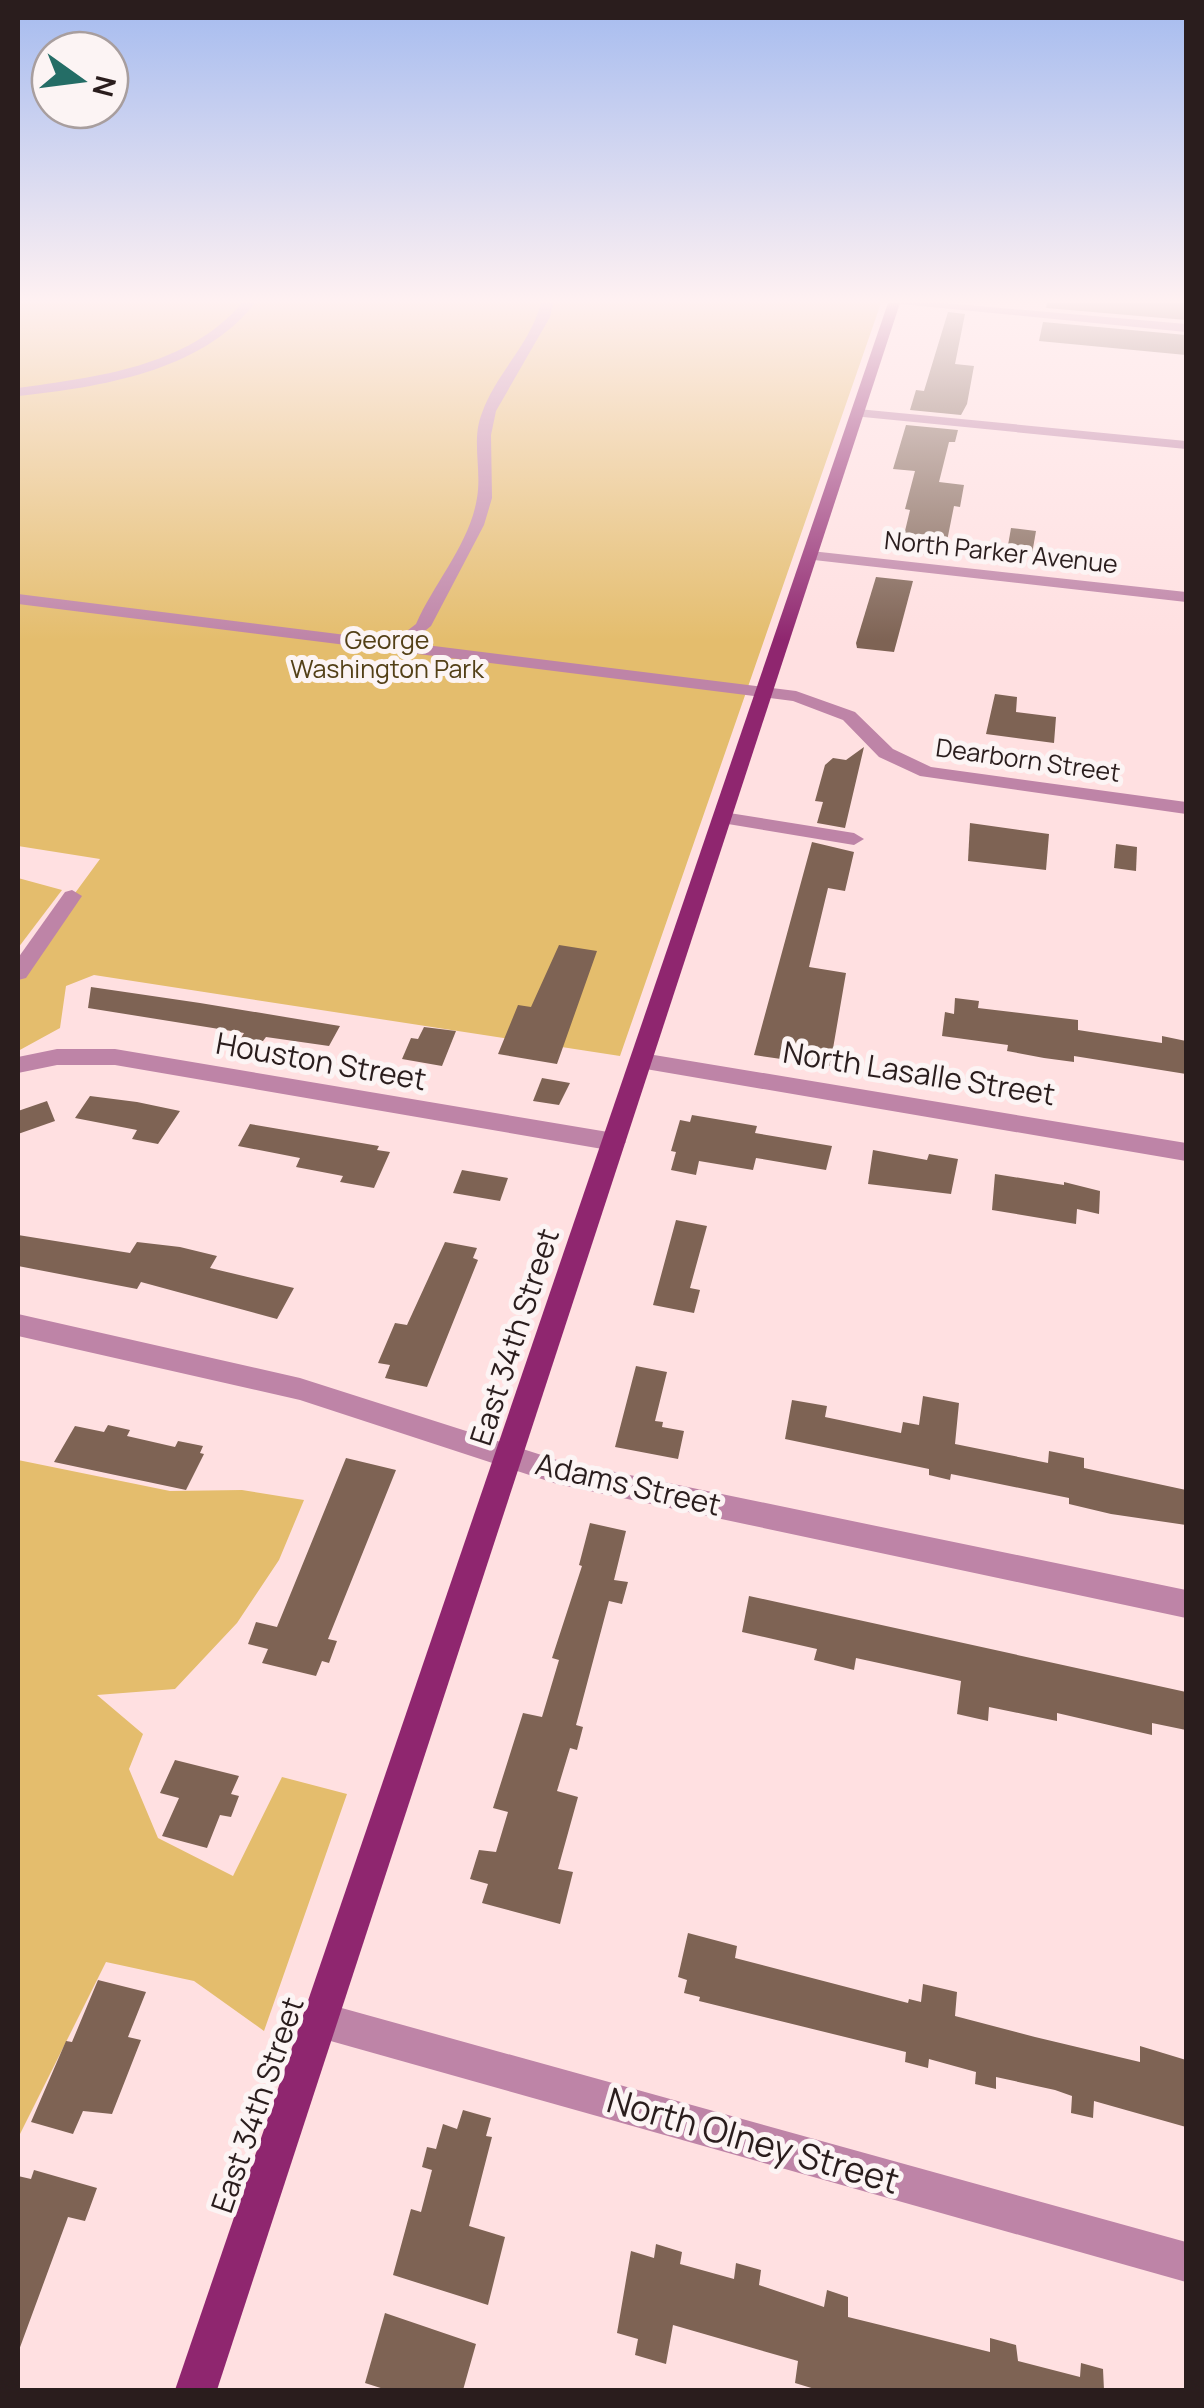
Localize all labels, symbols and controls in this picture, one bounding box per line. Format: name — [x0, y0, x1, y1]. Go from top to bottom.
north arrow — [30, 30, 130, 130]
text: N — [84, 72, 126, 101]
street label: North Parker Avenue — [883, 522, 1120, 581]
park label: George Washington Park — [290, 622, 484, 686]
street label: Dearborn Street — [934, 729, 1123, 790]
street label: Houston Street — [213, 1022, 430, 1099]
street label: North Lasalle Street — [780, 1031, 1058, 1114]
street label: East 34th Street — [459, 1223, 568, 1450]
street label: Adams Street — [532, 1442, 725, 1525]
street label: East 34th Street — [200, 1991, 313, 2218]
street label: North Olney Street — [602, 2075, 905, 2205]

